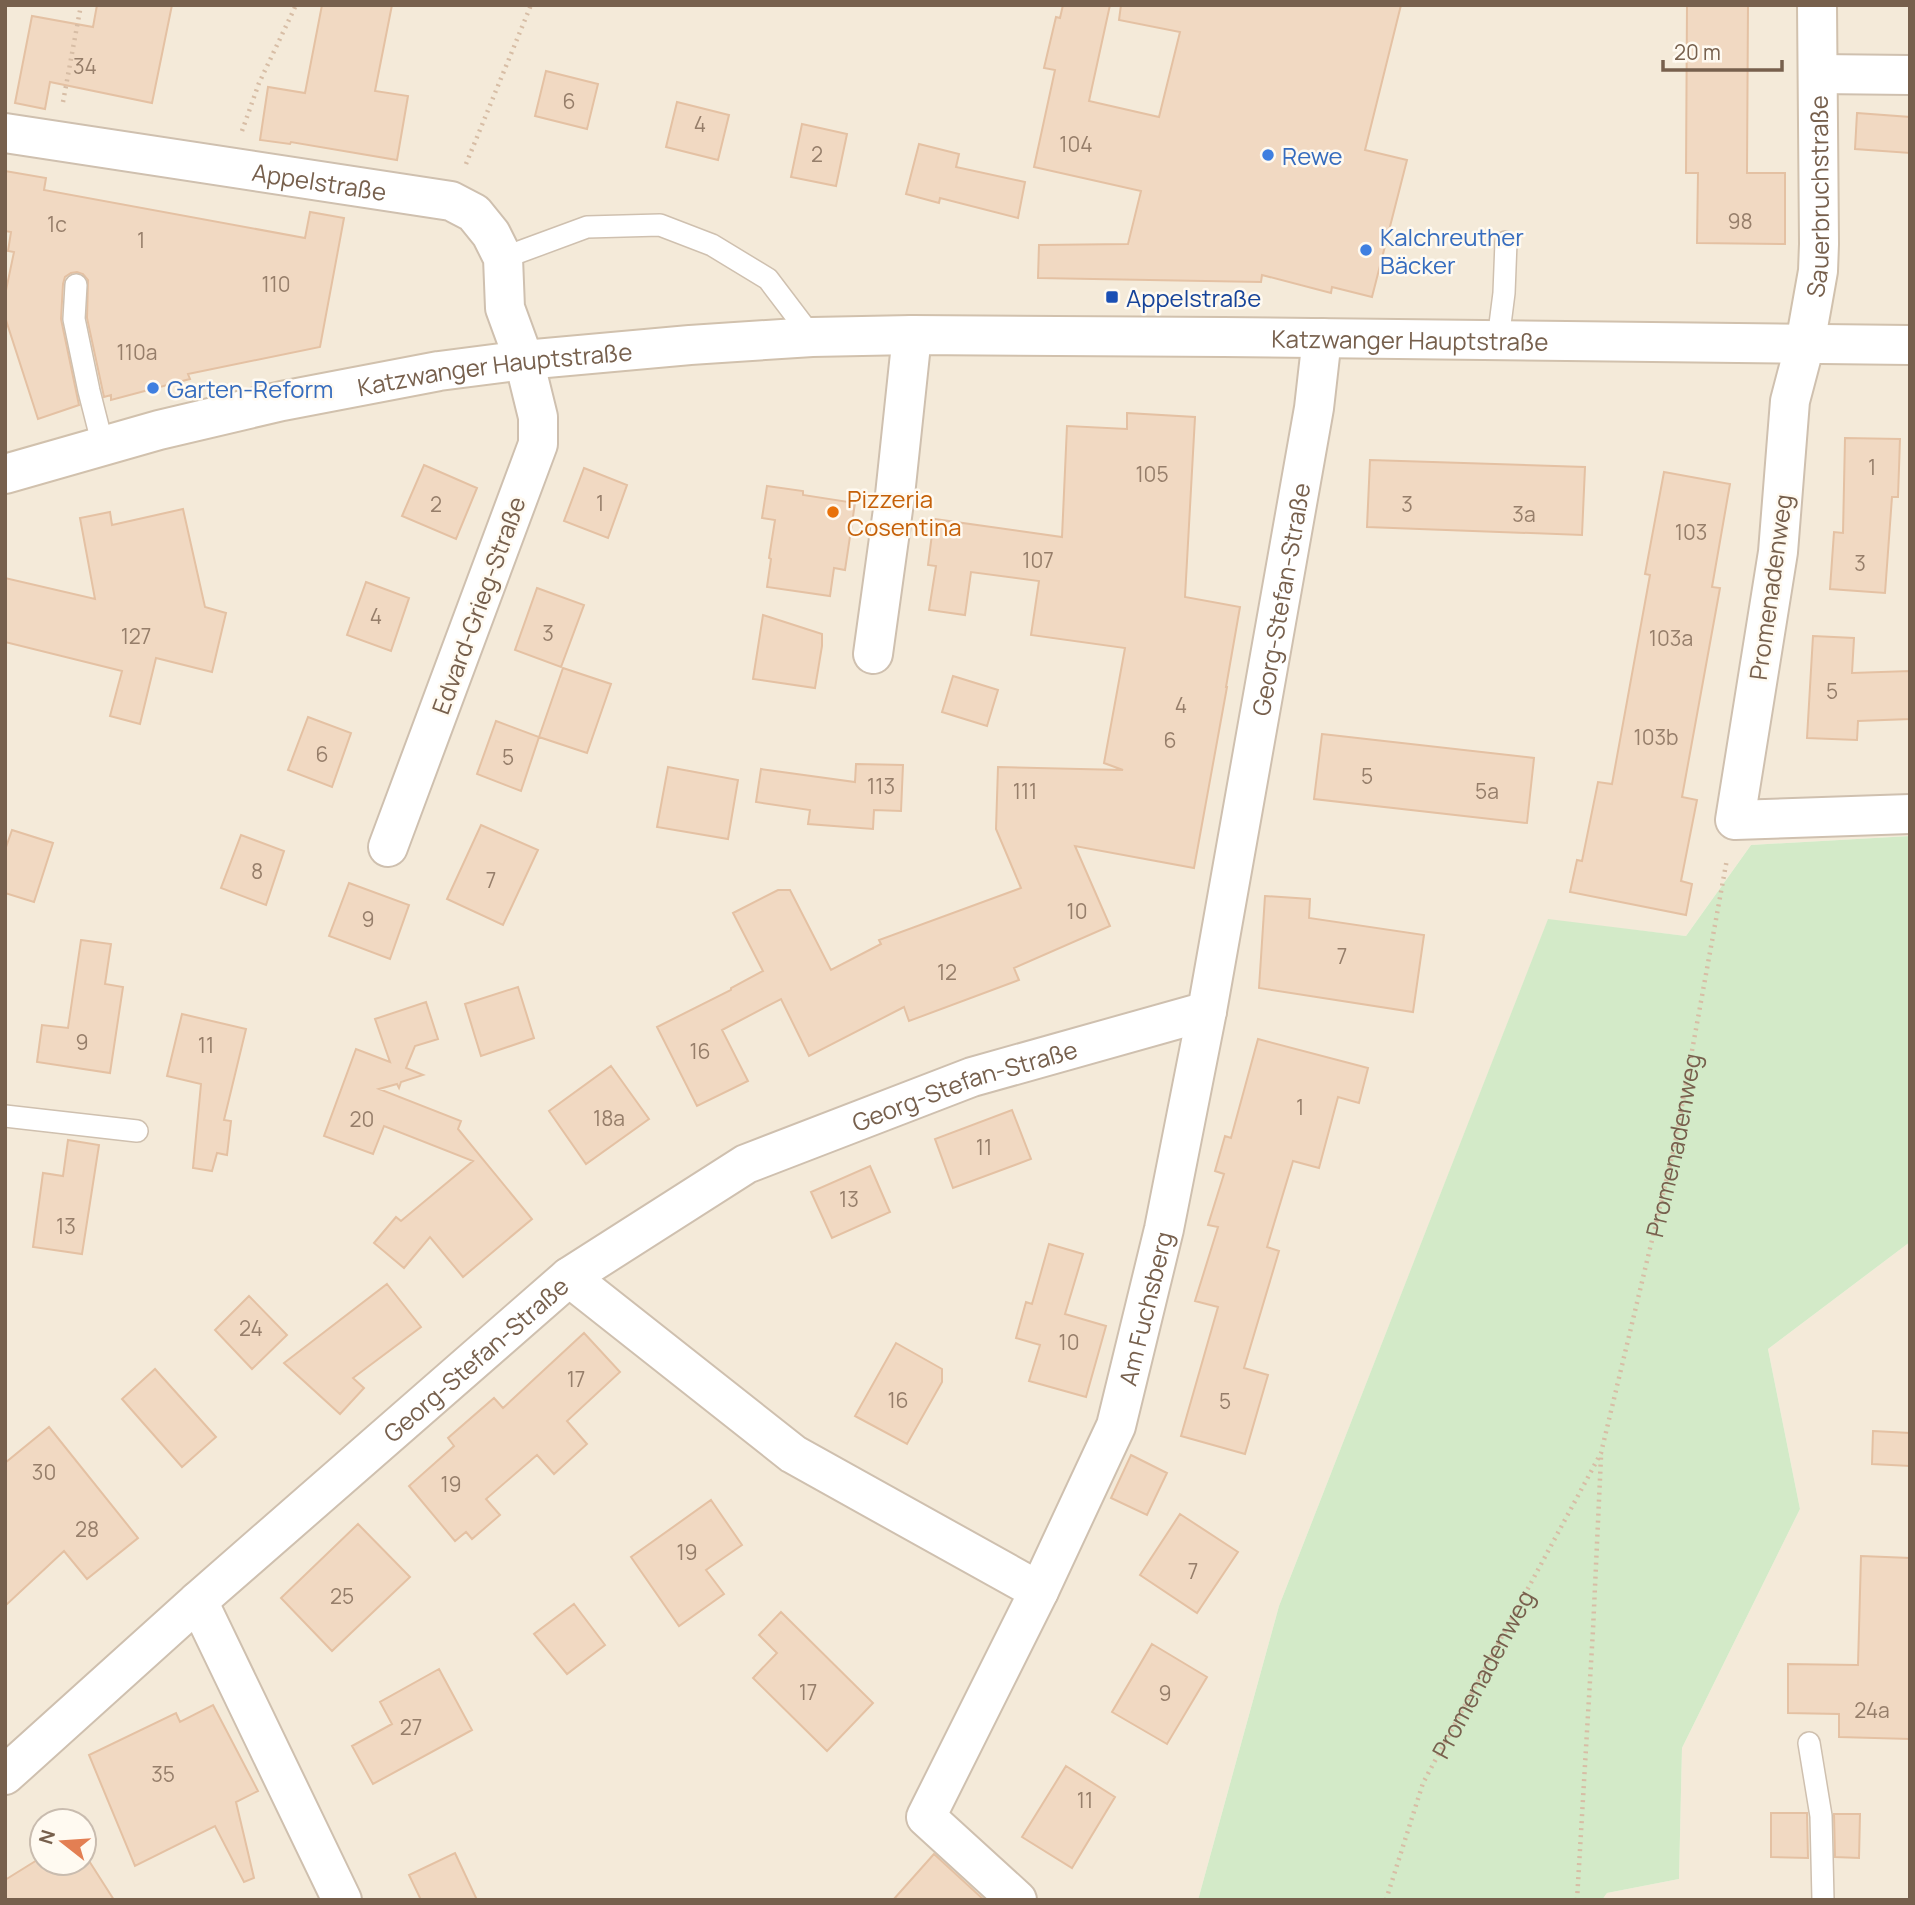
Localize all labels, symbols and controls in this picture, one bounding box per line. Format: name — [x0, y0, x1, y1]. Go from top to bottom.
scale bar — [1663, 28, 1782, 72]
text: 20 m — [1674, 38, 1721, 66]
house number: 34 — [73, 52, 97, 80]
house number: 6 — [562, 87, 576, 115]
street label: Sauerbruchstraße — [1797, 95, 1836, 300]
house number: 4 — [694, 110, 706, 138]
house number: 104 — [1059, 130, 1093, 158]
place label: Rewe — [1282, 139, 1343, 172]
house number: 2 — [811, 140, 823, 168]
marker: Rewe — [1260, 147, 1276, 163]
street label: Appelstraße — [250, 154, 389, 207]
house number: 98 — [1727, 207, 1753, 235]
house number: 1c — [47, 210, 67, 238]
place label: Kalchreuther Bäcker — [1380, 220, 1524, 281]
house number: 1 — [137, 226, 145, 254]
marker: Kalchreuther Bäcker — [1358, 242, 1374, 258]
house number: 110 — [261, 270, 291, 298]
place label: Appelstraße — [1126, 281, 1261, 314]
marker: Appelstraße — [1104, 289, 1120, 305]
street label: Katzwanger Hauptstraße — [1271, 321, 1549, 357]
street label: Katzwanger Hauptstraße — [354, 334, 633, 403]
house number: 110a — [117, 338, 157, 366]
place label: Garten-Reform — [167, 372, 333, 405]
marker: Garten-Reform — [145, 380, 161, 396]
house number: 1 — [1868, 453, 1876, 481]
house number: 105 — [1135, 460, 1169, 488]
street label: Georg-Stefan-Straße — [1243, 480, 1317, 718]
place label: Pizzeria Cosentina — [847, 482, 962, 543]
house number: 1 — [596, 489, 604, 517]
house number: 2 — [430, 490, 442, 518]
house number: 3 — [1401, 490, 1413, 518]
street label: Edvard-Grieg-Straße — [423, 492, 533, 718]
street label: Promenadenweg — [1741, 492, 1799, 682]
house number: 3a — [1512, 500, 1536, 528]
marker: Pizzeria Cosentina — [825, 504, 841, 520]
house number: 103 — [1675, 518, 1707, 546]
house number: 107 — [1022, 546, 1054, 574]
house number: 3 — [1854, 549, 1866, 577]
house number: 4 — [370, 602, 382, 630]
house number: 3 — [542, 619, 554, 647]
house number: 127 — [121, 622, 151, 650]
house number: 103a — [1649, 624, 1693, 652]
house number: 5 — [1826, 677, 1838, 705]
house number: 4 — [1175, 691, 1187, 719]
house number: 103b — [1633, 723, 1679, 751]
house number: 6 — [1163, 726, 1177, 754]
house number: 6 — [315, 740, 329, 768]
house number: 5 — [502, 743, 514, 771]
house number: 5 — [1361, 762, 1373, 790]
house number: 113 — [867, 772, 895, 800]
house number: 111 — [1013, 777, 1037, 805]
house number: 5a — [1475, 777, 1499, 805]
house number: 8 — [251, 857, 263, 885]
house number: 7 — [486, 866, 496, 894]
house number: 10 — [1067, 897, 1088, 925]
house number: 9 — [361, 905, 375, 933]
house number: 7 — [1337, 942, 1347, 970]
house number: 12 — [937, 958, 957, 986]
house number: 9 — [75, 1028, 89, 1056]
house number: 11 — [198, 1031, 214, 1059]
street label: Georg-Stefan-Straße — [847, 1032, 1081, 1138]
house number: 16 — [689, 1037, 711, 1065]
street label: Promenadenweg — [1637, 1050, 1708, 1240]
house number: 1 — [1296, 1093, 1304, 1121]
house number: 18a — [593, 1104, 625, 1132]
house number: 20 — [350, 1105, 374, 1133]
house number: 11 — [976, 1133, 992, 1161]
house number: 13 — [839, 1185, 859, 1213]
house number: 13 — [56, 1212, 76, 1240]
street label: Am Fuchsberg — [1110, 1228, 1179, 1389]
street label: Georg-Stefan-Straße — [376, 1269, 575, 1449]
house number: 24 — [239, 1314, 263, 1342]
house number: 10 — [1059, 1328, 1080, 1356]
house number: 17 — [567, 1365, 585, 1393]
house number: 16 — [887, 1386, 909, 1414]
house number: 5 — [1219, 1387, 1231, 1415]
house number: 30 — [32, 1458, 56, 1486]
house number: 19 — [440, 1470, 462, 1498]
house number: 28 — [75, 1515, 99, 1543]
house number: 19 — [676, 1538, 698, 1566]
house number: 7 — [1188, 1557, 1198, 1585]
house number: 25 — [330, 1582, 354, 1610]
street label: Promenadenweg — [1423, 1583, 1541, 1764]
house number: 17 — [799, 1678, 817, 1706]
house number: 9 — [1158, 1679, 1172, 1707]
house number: 24a — [1854, 1696, 1890, 1724]
house number: 27 — [400, 1713, 422, 1741]
house number: 35 — [151, 1760, 175, 1788]
house number: 11 — [1077, 1786, 1093, 1814]
north arrow — [28, 1807, 98, 1877]
text: N — [32, 1827, 61, 1847]

